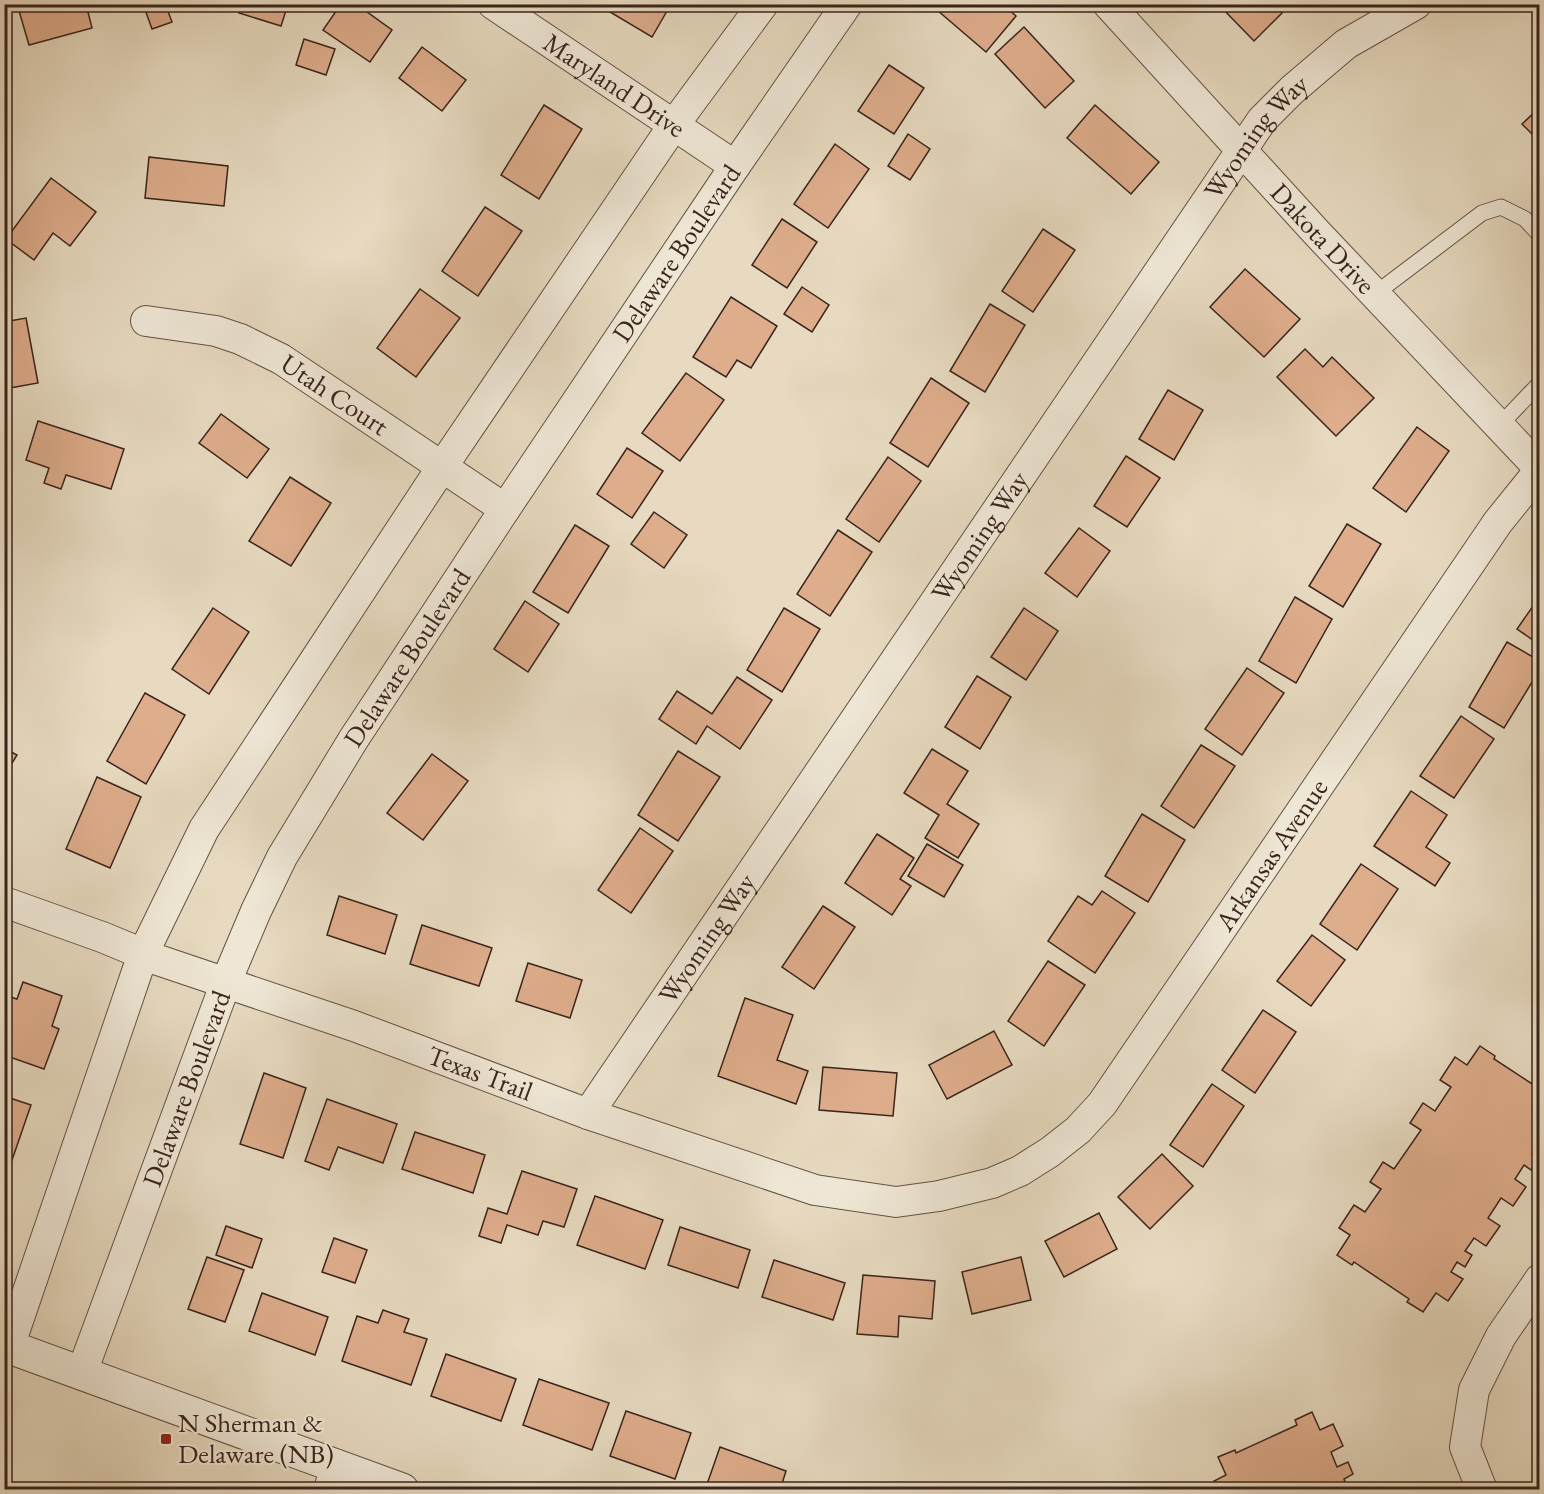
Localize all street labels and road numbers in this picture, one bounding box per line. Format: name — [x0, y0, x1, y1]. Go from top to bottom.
street label: Maryland Drive — [537, 25, 692, 145]
street label: Wyoming Way — [1195, 66, 1315, 206]
street label: Delaware Boulevard — [604, 157, 748, 349]
street label: Dakota Drive — [1263, 175, 1383, 301]
street label: Utah Court — [274, 346, 396, 443]
street label: Wyoming Way — [923, 464, 1036, 608]
street label: Delaware Boulevard — [335, 561, 478, 754]
street label: Arkansas Avenue — [1206, 772, 1335, 938]
street label: Wyoming Way — [650, 866, 763, 1010]
street label: Delaware Boulevard — [134, 985, 238, 1192]
street label: Texas Trail — [423, 1037, 538, 1109]

